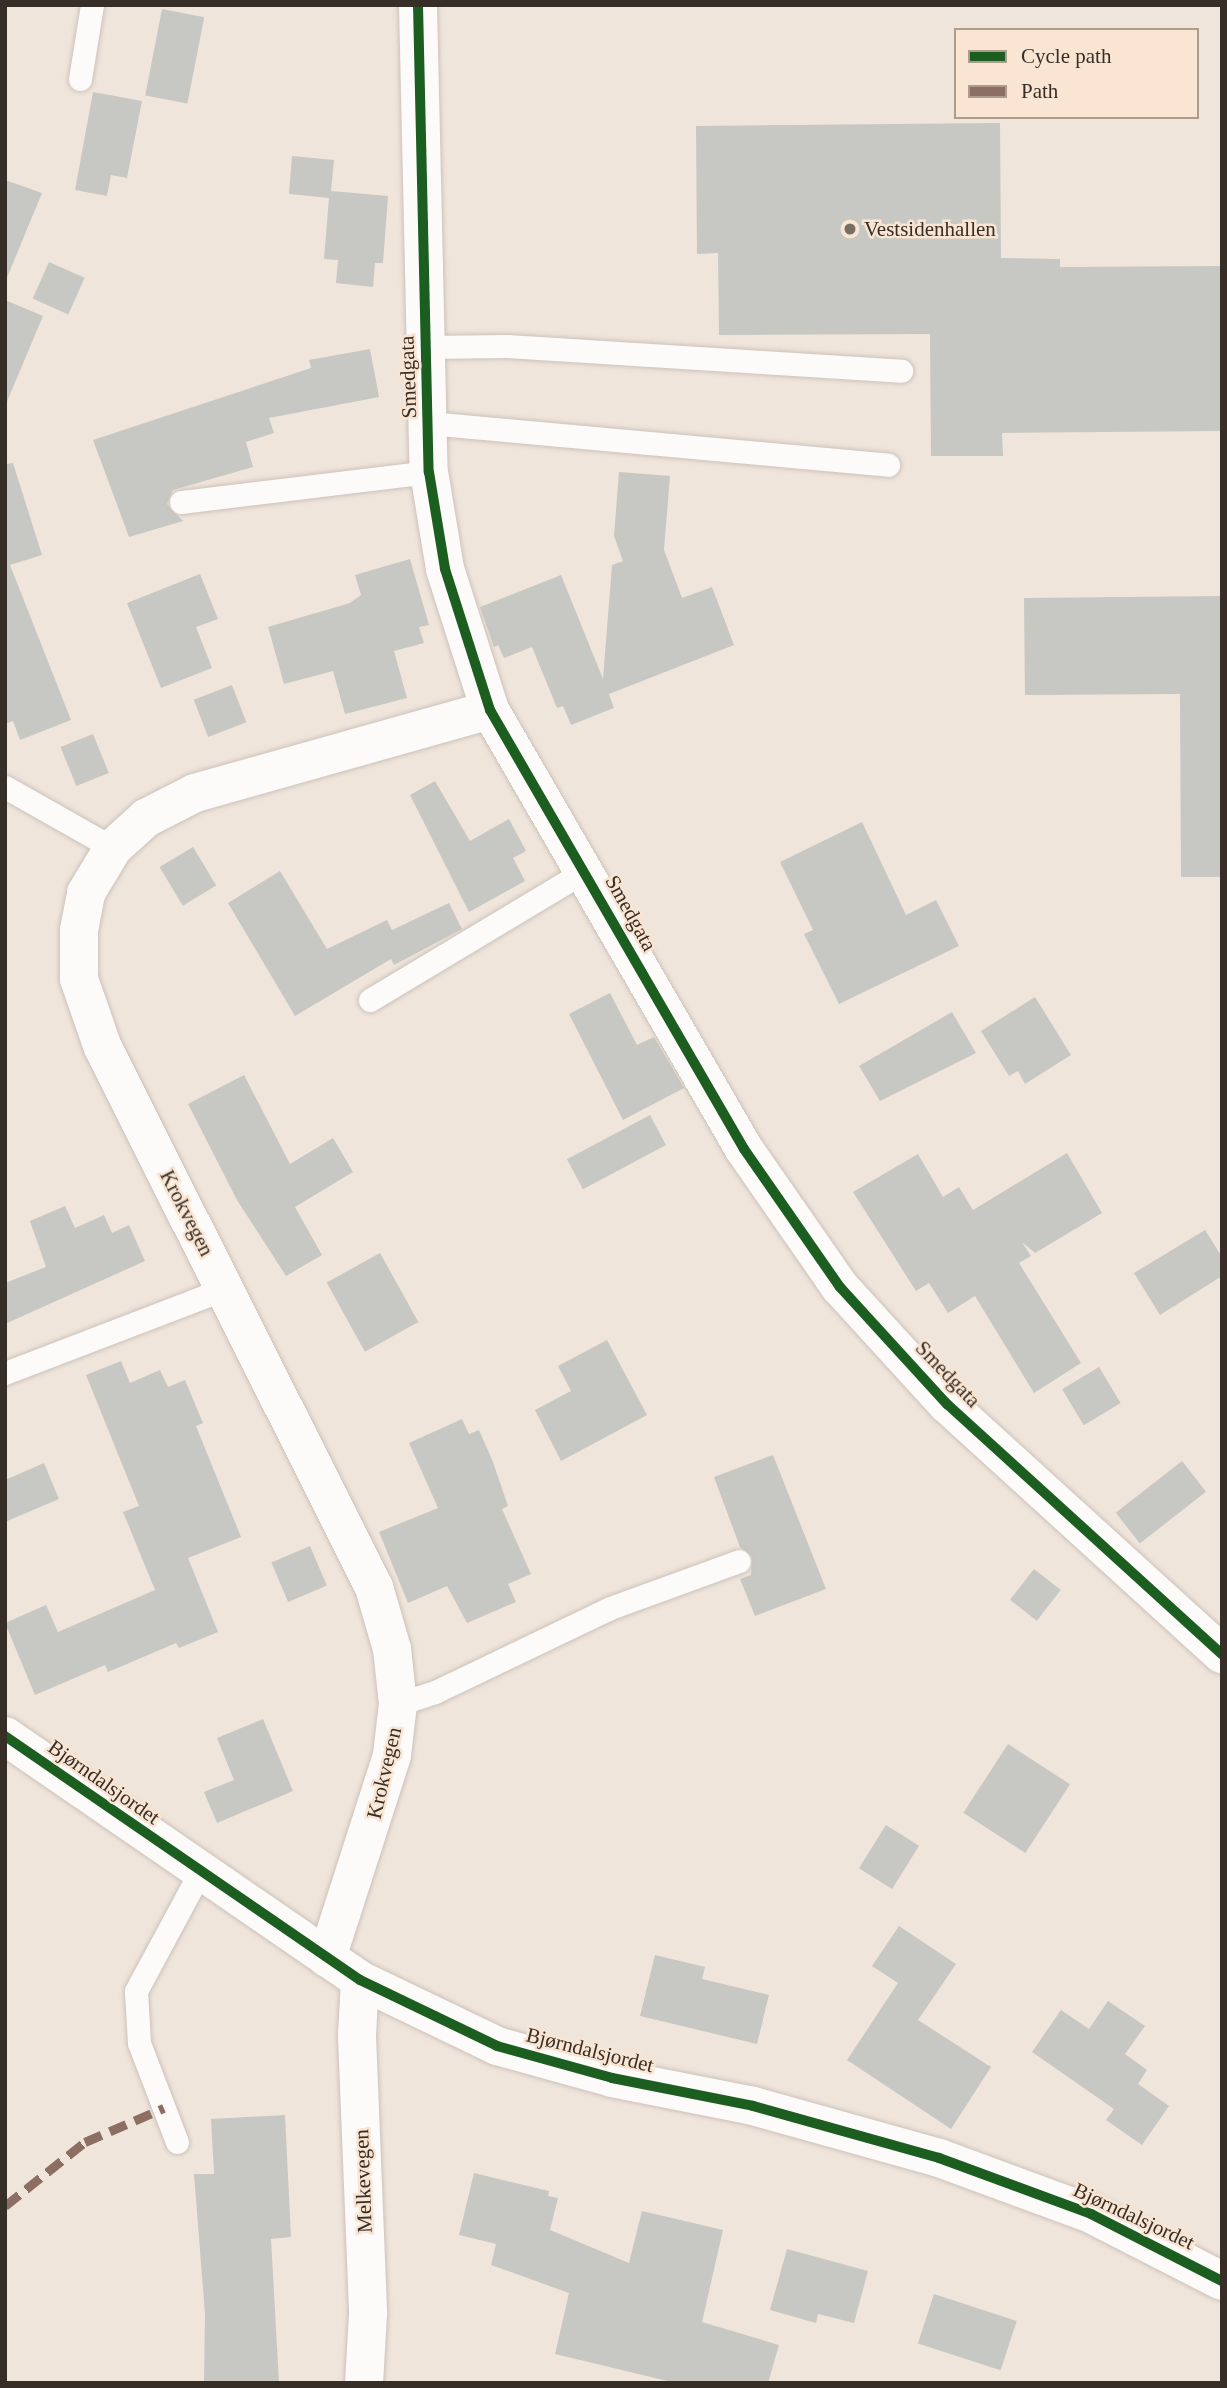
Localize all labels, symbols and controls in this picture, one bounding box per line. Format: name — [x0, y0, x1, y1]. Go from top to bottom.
legend — [954, 28, 1199, 119]
text: Cycle path — [1021, 44, 1111, 68]
text: Path — [1021, 79, 1058, 103]
place label: Vestsidenhallen — [864, 216, 996, 242]
marker: Vestsidenhallen — [842, 221, 858, 237]
street label: Smedgata — [394, 335, 422, 419]
street label: Smedgata — [600, 871, 662, 955]
street label: Krokvegen — [155, 1166, 219, 1260]
street label: Smedgata — [910, 1335, 986, 1413]
street label: Krokvegen — [361, 1725, 407, 1821]
street label: Bjørndalsjordet — [43, 1734, 165, 1830]
street label: Bjørndalsjordet — [524, 2022, 656, 2078]
street label: Melkevegen — [349, 2129, 377, 2233]
street label: Bjørndalsjordet — [1069, 2177, 1199, 2255]

